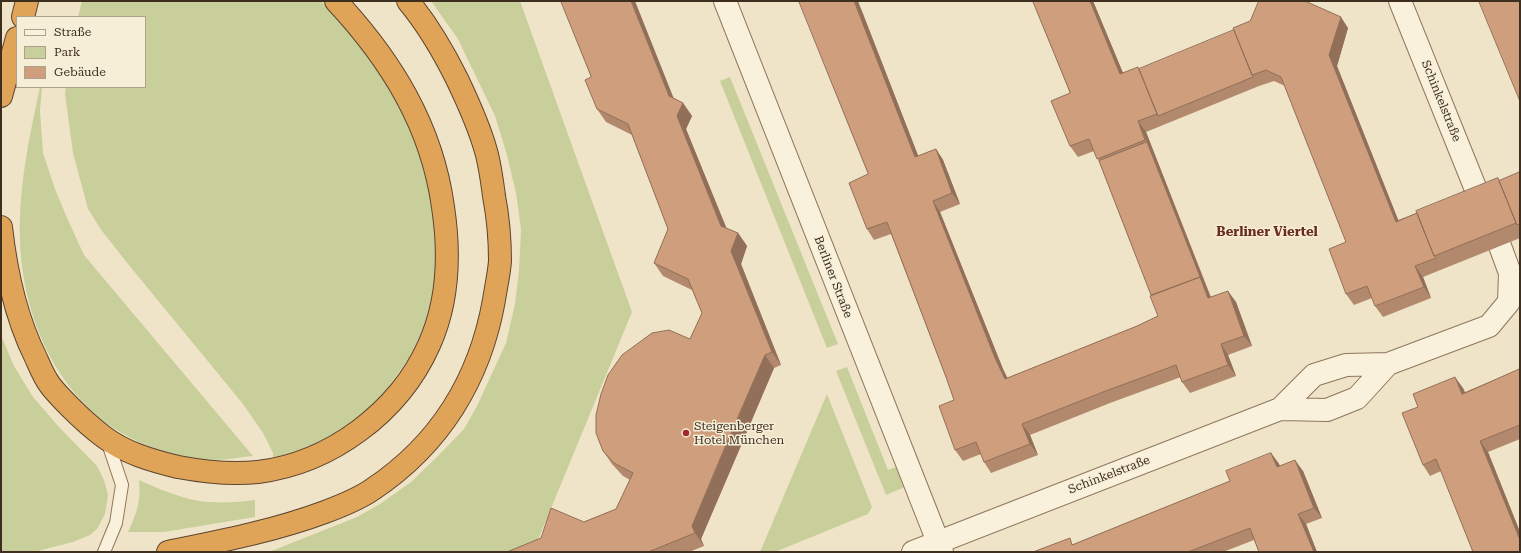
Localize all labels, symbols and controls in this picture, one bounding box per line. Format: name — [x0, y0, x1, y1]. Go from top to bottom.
legend — [16, 16, 146, 88]
text: Straße — [54, 25, 91, 39]
text: Park — [54, 45, 80, 59]
street label: Schinkelstraße — [1418, 58, 1464, 144]
text: Gebäude — [54, 65, 106, 79]
district label: Berliner Viertel — [1216, 224, 1318, 240]
street label: Berliner Straße — [811, 234, 855, 320]
place label: Steigenberger Hotel München — [694, 419, 784, 447]
marker: Steigenberger Hotel München — [681, 428, 691, 438]
street label: Schinkelstraße — [1066, 453, 1152, 497]

